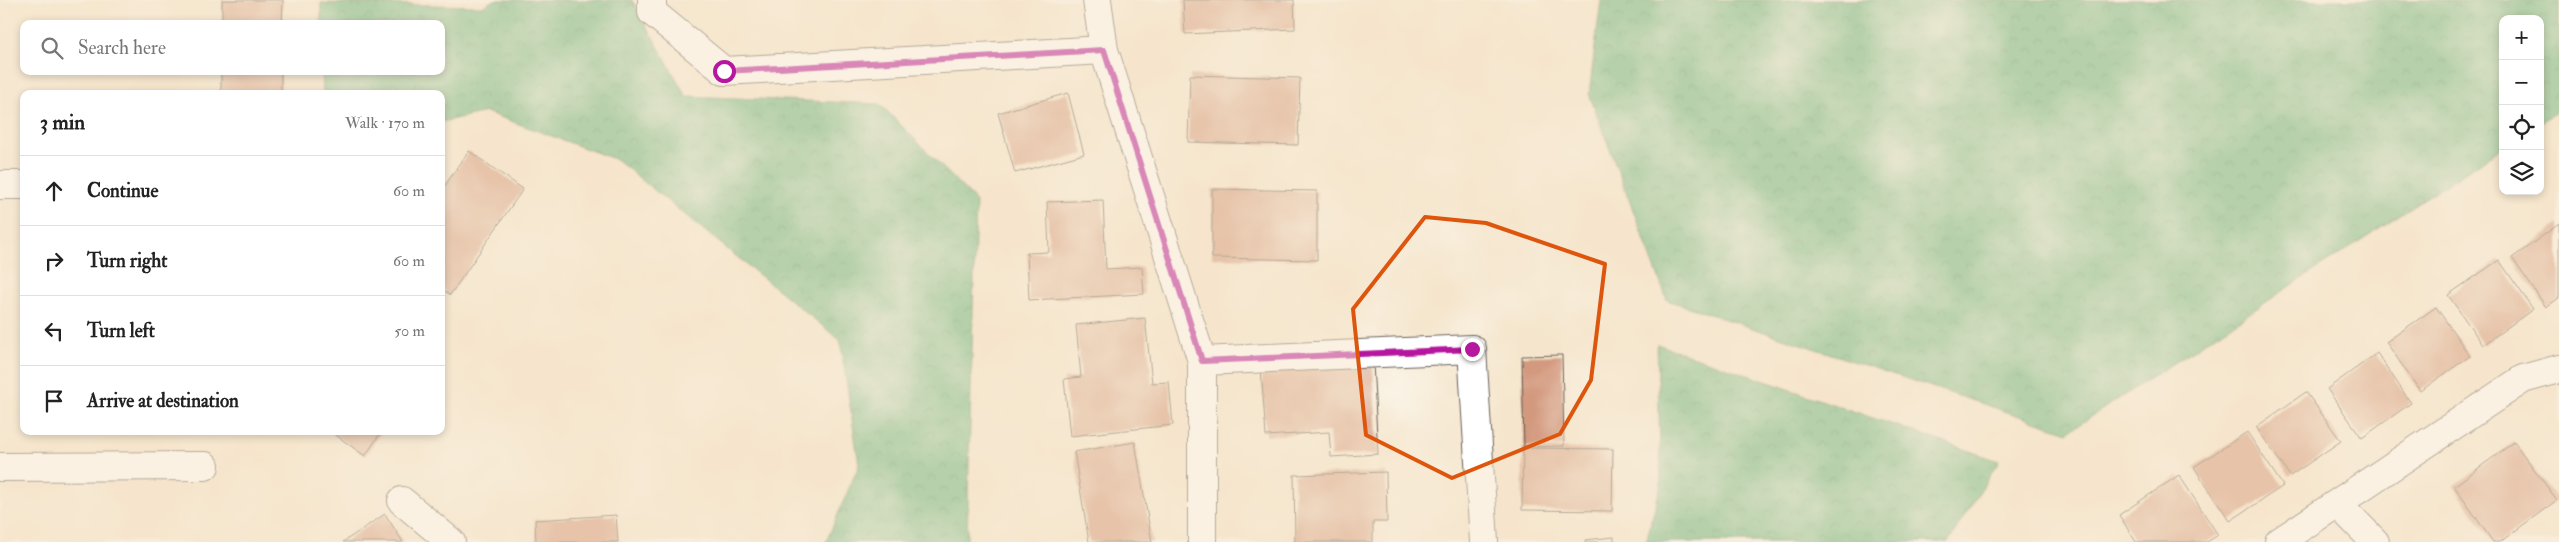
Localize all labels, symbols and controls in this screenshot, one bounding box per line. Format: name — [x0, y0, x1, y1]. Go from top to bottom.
map controls — [2499, 15, 2544, 195]
button: + — [2499, 15, 2544, 60]
search box — [20, 20, 445, 75]
icon: search — [38, 34, 66, 62]
text: Search here — [78, 36, 166, 60]
route start — [713, 60, 736, 83]
button: − — [2499, 60, 2544, 105]
button: locate — [2499, 105, 2544, 150]
text: 3 min — [40, 109, 85, 136]
text: Walk · 170 m — [345, 113, 425, 133]
button: layers — [2499, 150, 2544, 195]
icon: ahead — [40, 177, 68, 205]
text: Continue — [87, 179, 158, 203]
text: 60 m — [393, 181, 425, 201]
icon: right — [40, 247, 68, 275]
text: Turn right — [87, 249, 167, 273]
text: 60 m — [393, 251, 425, 271]
icon: left — [40, 317, 68, 345]
text: Turn left — [87, 319, 155, 343]
text: 50 m — [394, 321, 425, 341]
route end — [1461, 338, 1484, 361]
icon: arrive — [40, 387, 68, 415]
text: Arrive at destination — [87, 389, 239, 413]

